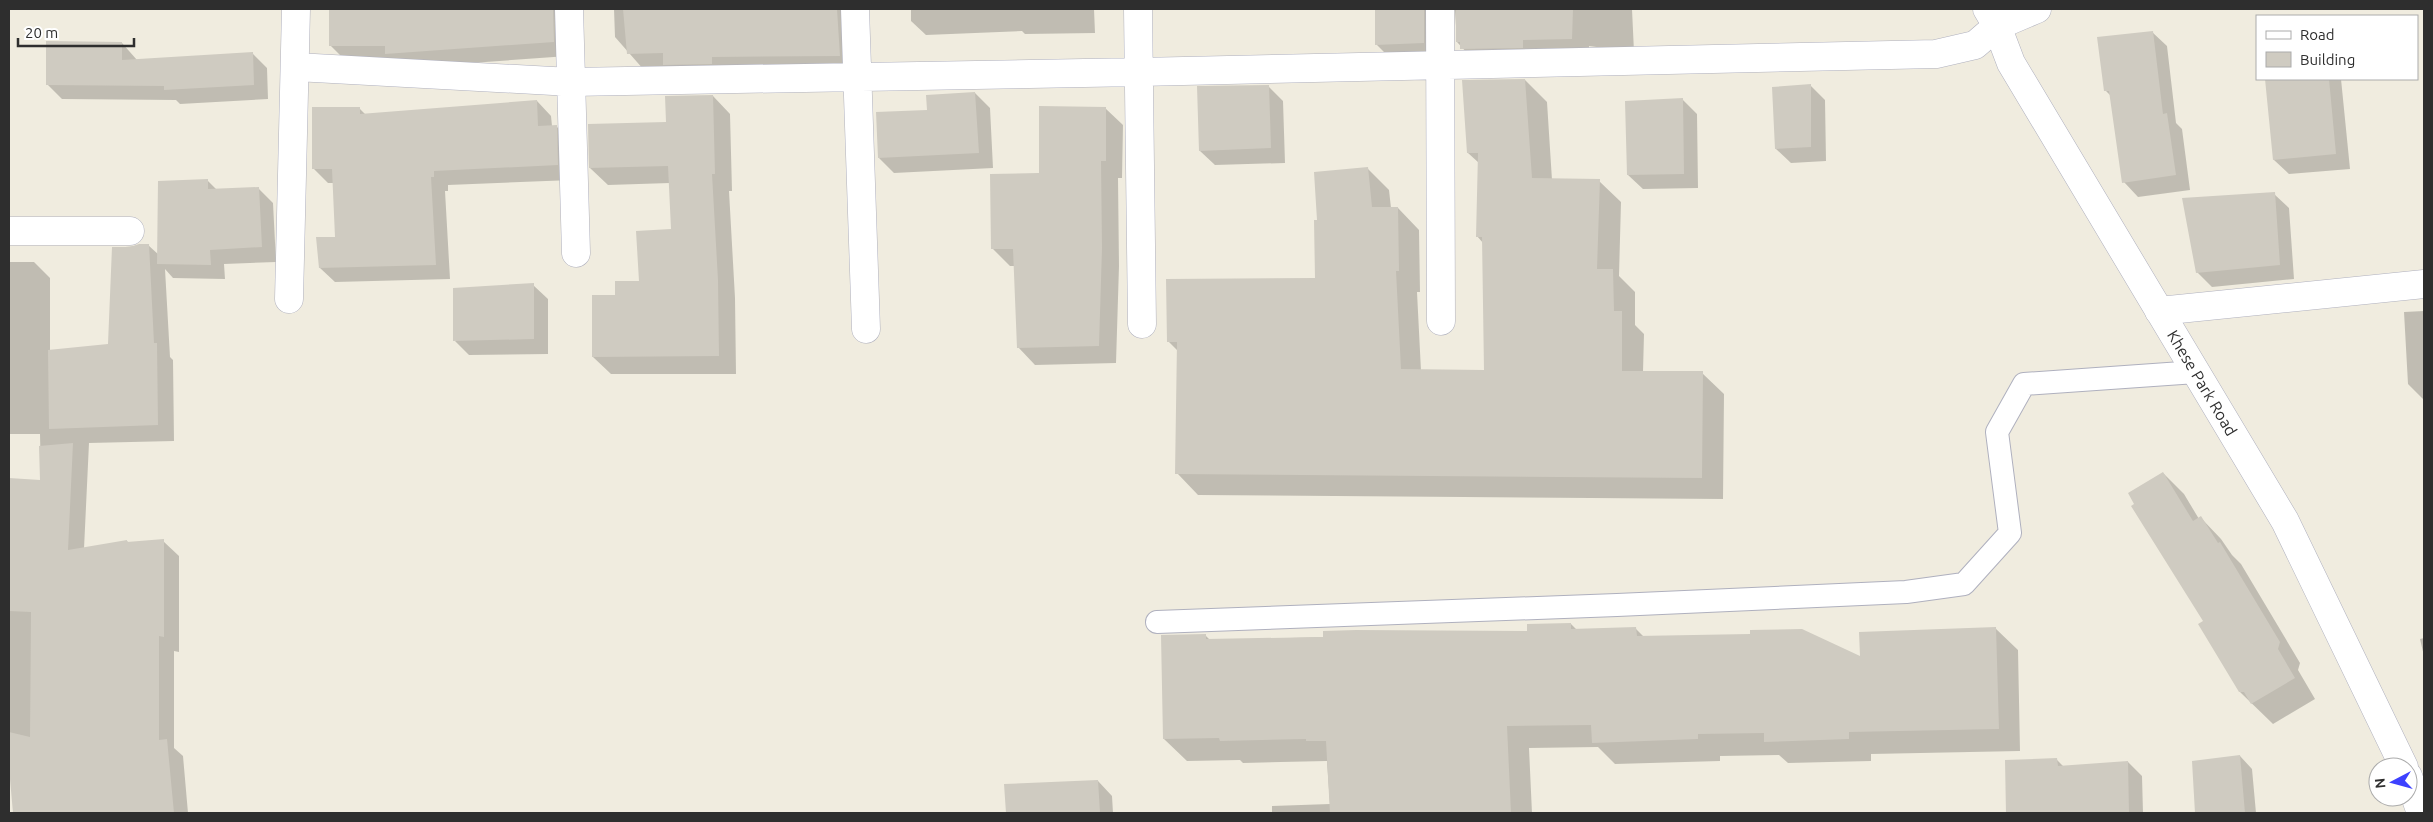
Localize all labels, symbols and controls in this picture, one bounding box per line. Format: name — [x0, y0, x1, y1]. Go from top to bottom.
scale bar — [18, 15, 134, 47]
legend — [2256, 15, 2418, 80]
text: 20 m — [25, 24, 58, 41]
text: Road — [2300, 26, 2335, 43]
text: Building — [2300, 51, 2355, 68]
street label: Khese Park Road — [2164, 327, 2241, 439]
north arrow — [2368, 757, 2418, 807]
text: N — [2372, 777, 2389, 789]

